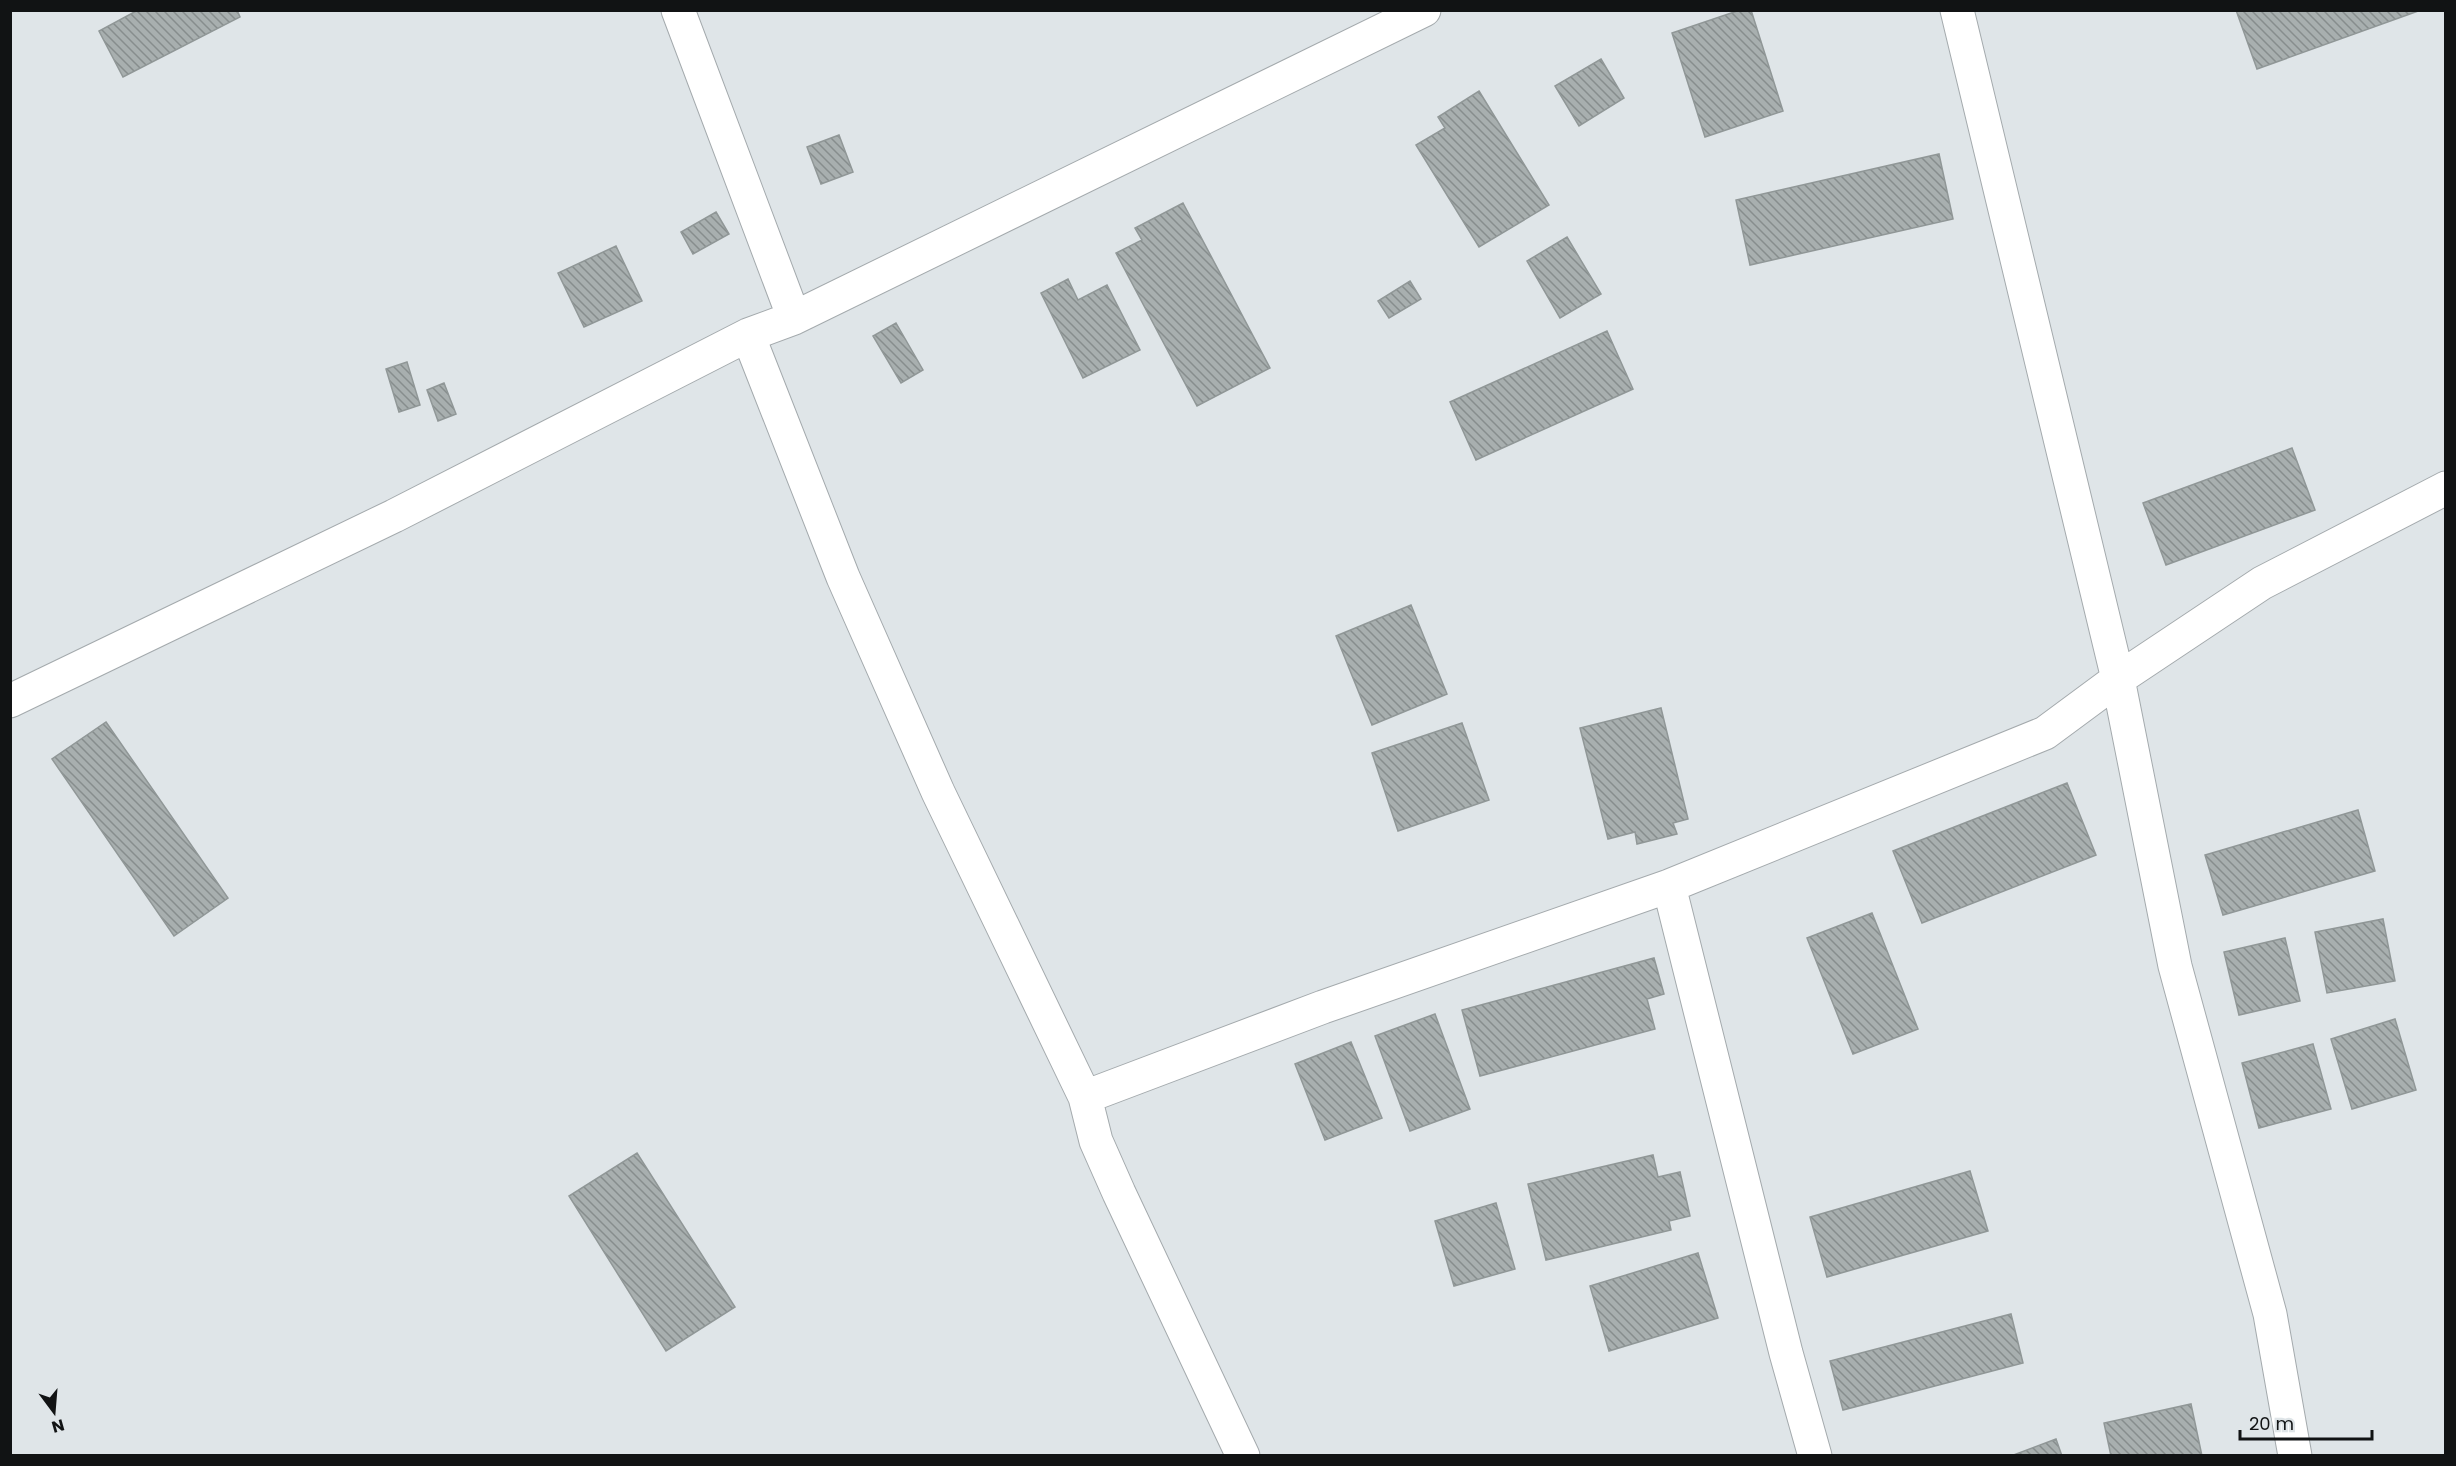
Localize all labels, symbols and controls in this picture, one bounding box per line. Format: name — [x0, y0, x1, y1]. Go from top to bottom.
north arrow — [24, 1382, 84, 1442]
scale bar — [2240, 1403, 2372, 1441]
text: 20 m — [2249, 1411, 2294, 1436]
text: N — [49, 1413, 67, 1439]

